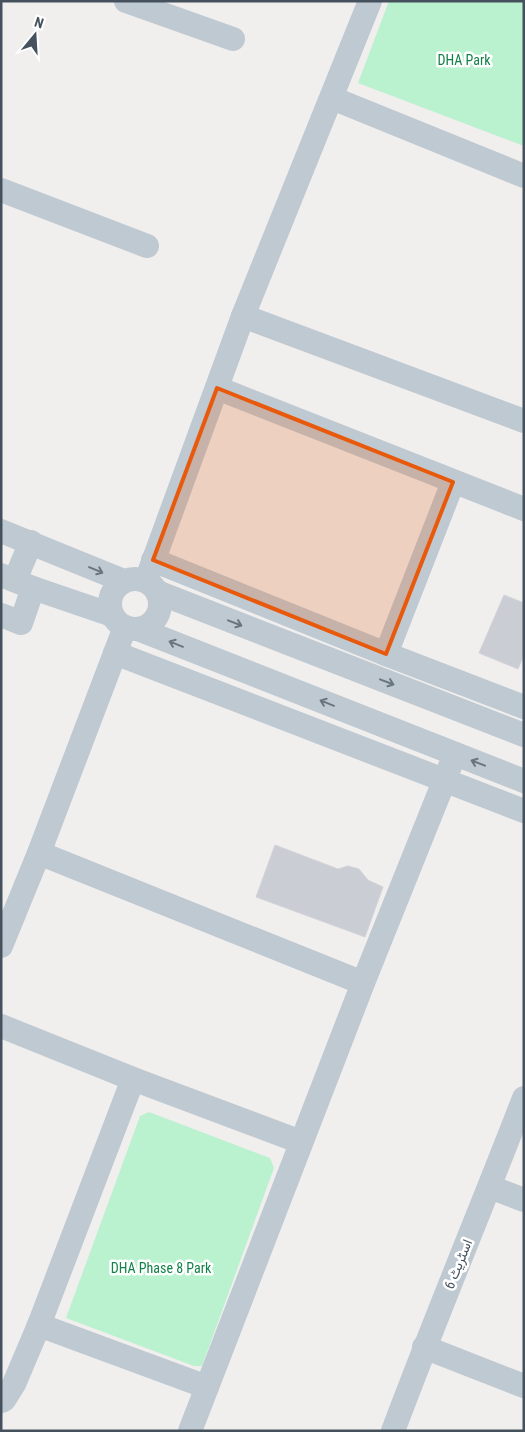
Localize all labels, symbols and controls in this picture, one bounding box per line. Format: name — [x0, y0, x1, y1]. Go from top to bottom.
north arrow — [10, 10, 60, 60]
text: N — [32, 14, 46, 32]
park label: DHA Park — [437, 52, 491, 68]
one-way arrow — [88, 565, 103, 575]
one-way arrow — [227, 619, 242, 628]
one-way arrow — [169, 639, 184, 648]
one-way arrow — [379, 677, 394, 687]
one-way arrow — [320, 698, 335, 708]
one-way arrow — [471, 758, 486, 767]
street label: اسٹریٹ 6 — [441, 1237, 476, 1291]
park label: DHA Phase 8 Park — [111, 1260, 212, 1276]

